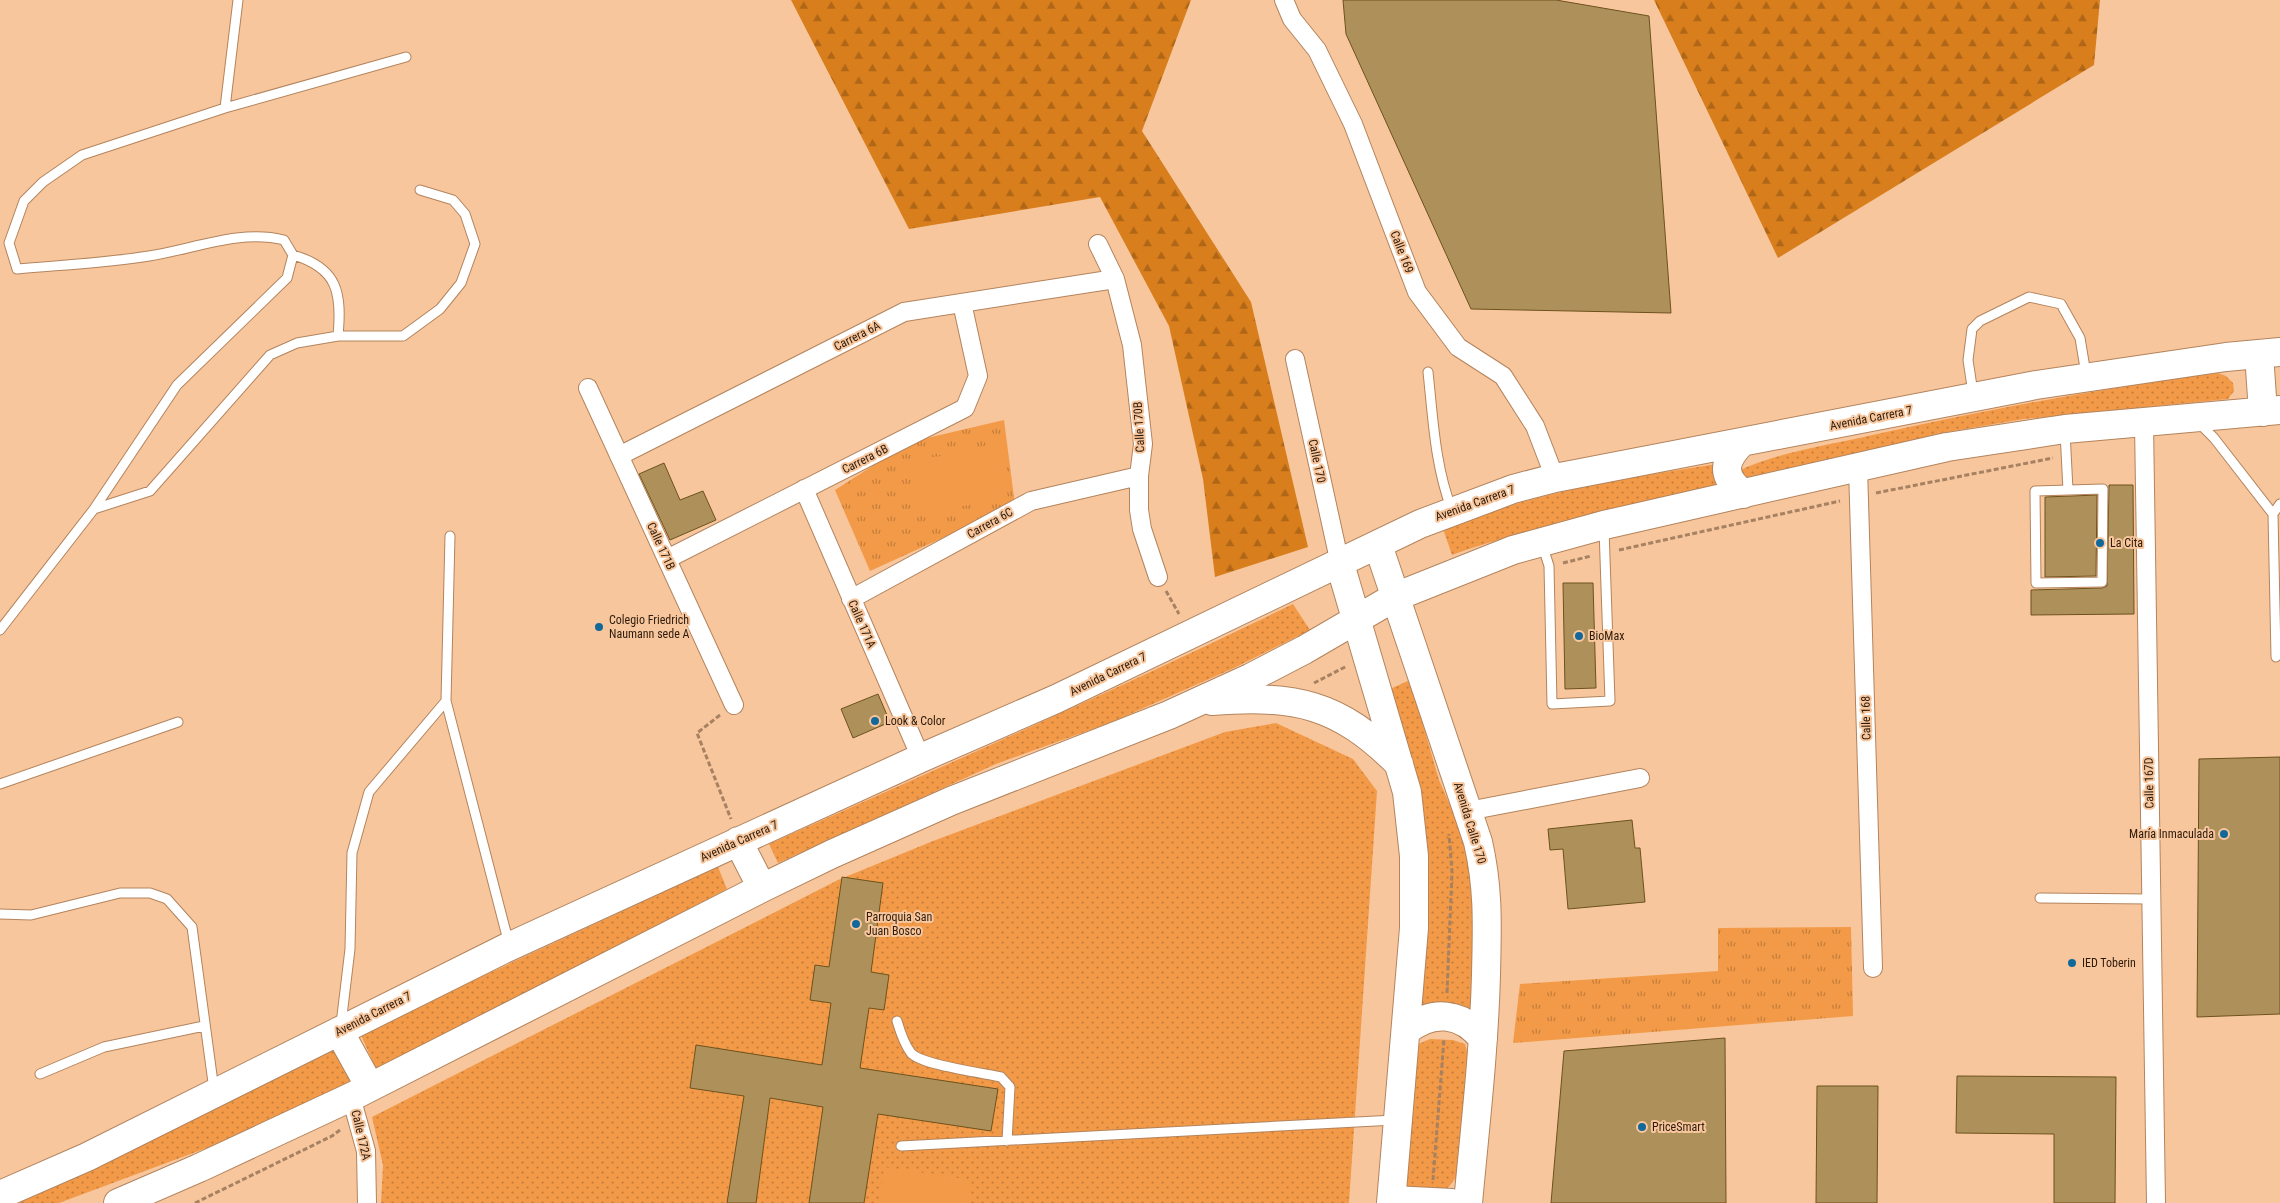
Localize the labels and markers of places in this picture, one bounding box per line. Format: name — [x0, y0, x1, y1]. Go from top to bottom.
place label: La Cita — [2110, 536, 2143, 550]
marker: La Cita — [2094, 537, 2106, 549]
place label: Colegio Friedrich Naumann sede A — [609, 613, 690, 641]
marker: Colegio Friedrich Naumann sede A — [593, 621, 605, 633]
place label: BioMax — [1589, 629, 1624, 643]
marker: BioMax — [1573, 630, 1585, 642]
place label: Look & Color — [885, 714, 946, 728]
marker: Look & Color — [869, 715, 881, 727]
place label: María Inmaculada — [2129, 827, 2214, 841]
marker: María Inmaculada — [2218, 828, 2230, 840]
place label: Parroquia San Juan Bosco — [866, 910, 933, 938]
marker: Parroquia San Juan Bosco — [850, 918, 862, 930]
place label: IED Toberin — [2082, 956, 2136, 970]
marker: IED Toberin — [2066, 957, 2078, 969]
place label: PriceSmart — [1652, 1120, 1705, 1134]
marker: PriceSmart — [1636, 1121, 1648, 1133]

